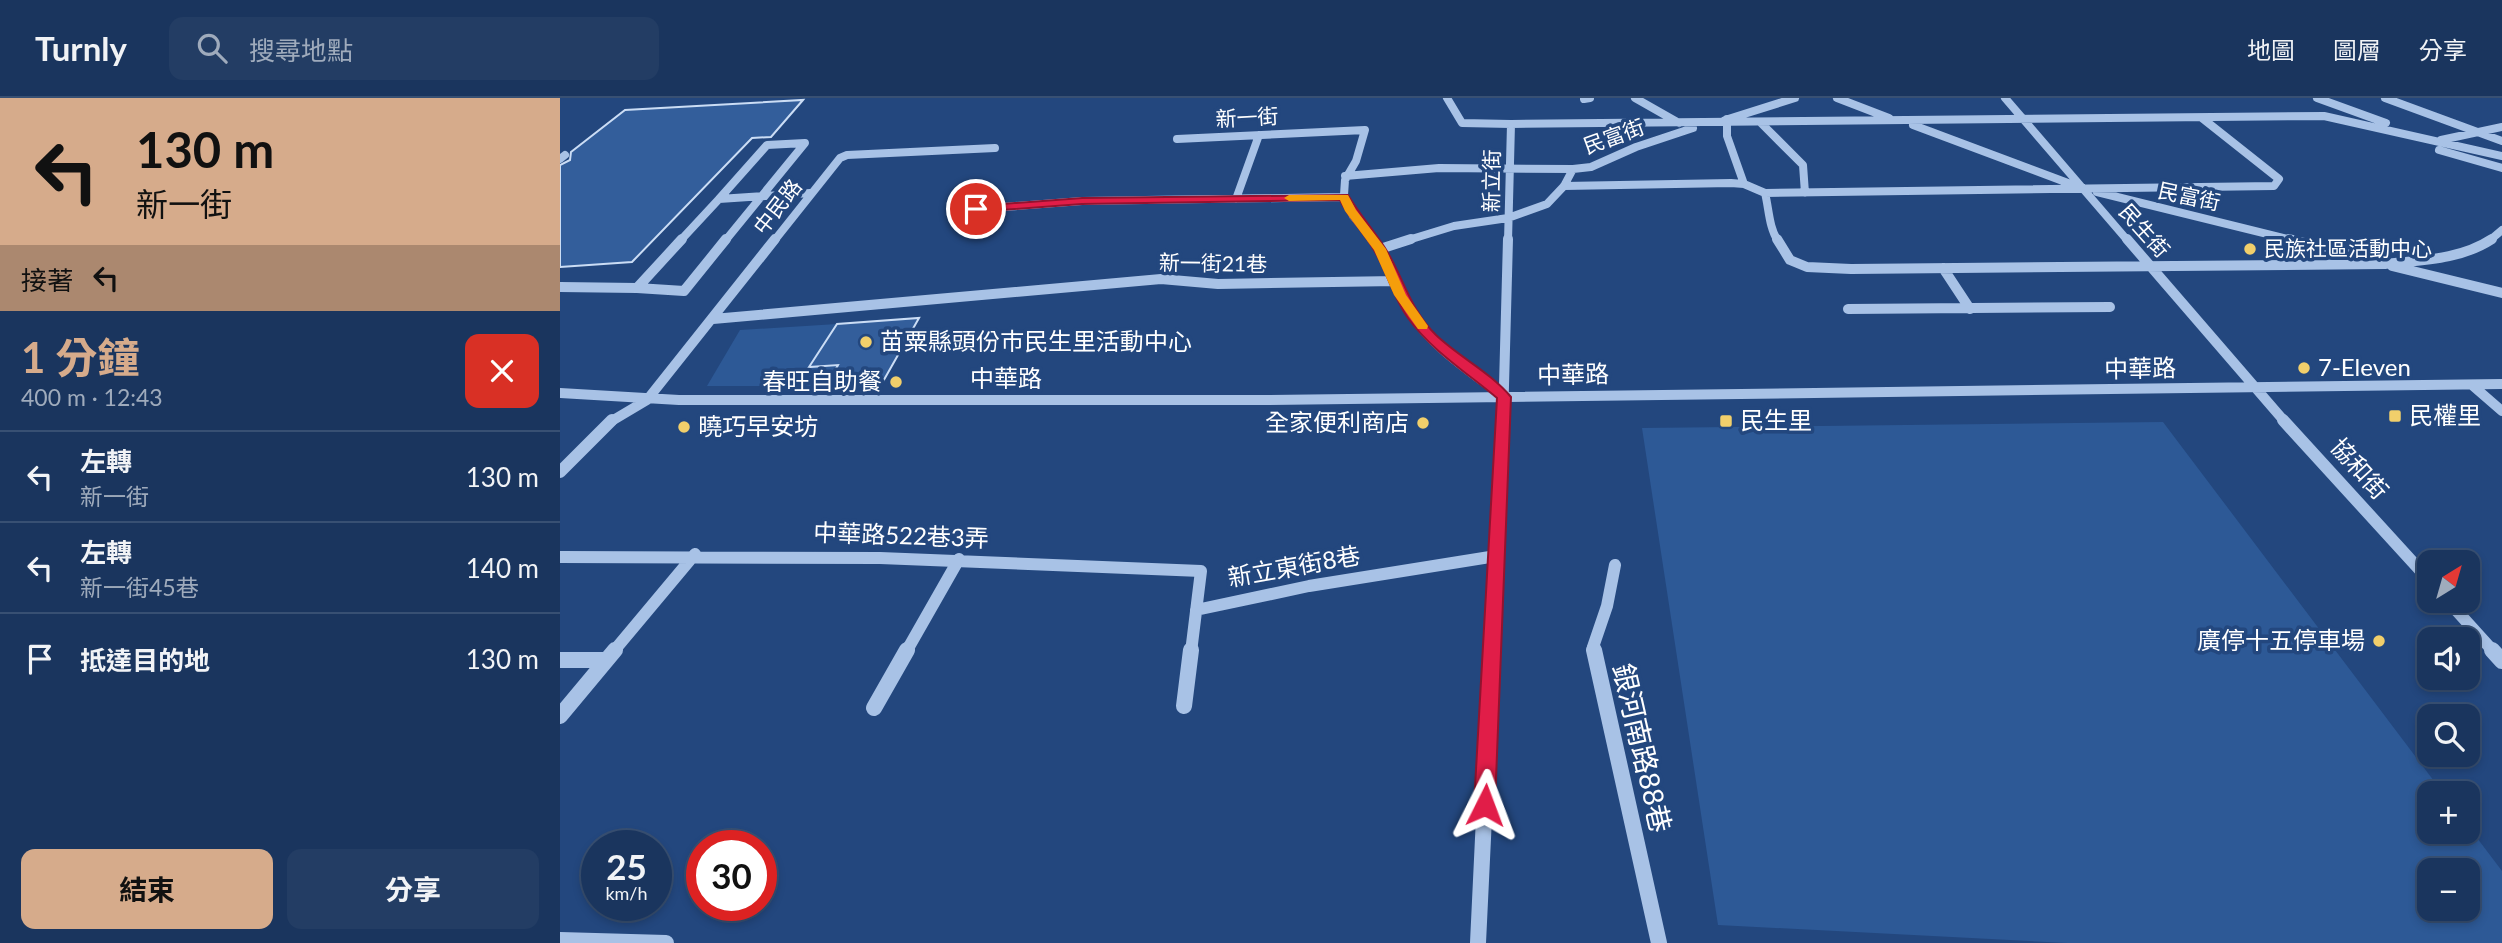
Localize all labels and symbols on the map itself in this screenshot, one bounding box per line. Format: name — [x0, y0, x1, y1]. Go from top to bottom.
street label: 新一街 — [1215, 102, 1279, 131]
street label: 民富街 — [1580, 113, 1647, 158]
street label: 新立街 — [1477, 149, 1504, 213]
street label: 中民路 — [748, 174, 806, 239]
street label: 民富街 — [2156, 177, 2223, 214]
pin — [946, 179, 1006, 239]
street label: 民生街 — [2115, 198, 2175, 262]
place label: 民族社區活動中心 — [2264, 235, 2432, 260]
marker: 民族社區活動中心 — [2242, 241, 2258, 257]
street label: 新一街21巷 — [1159, 249, 1267, 276]
place label: 苗粟縣頭份巿民生里活動中心 — [880, 326, 1192, 355]
marker: 苗粟縣頭份巿民生里活動中心 — [858, 334, 874, 350]
street label: 中華路 — [2104, 352, 2176, 383]
place label: 7-Eleven — [2318, 352, 2411, 381]
street label: 中華路 — [1537, 358, 1609, 389]
marker: 7-Eleven — [2296, 360, 2312, 376]
street label: 中華路 — [970, 363, 1042, 392]
place label: 春旺自助餐 — [762, 366, 882, 395]
marker: 春旺自助餐 — [888, 374, 904, 390]
place label: 民權里 — [2409, 400, 2481, 429]
place label: 民生里 — [1740, 405, 1812, 434]
place label: 全家便利商店 — [1265, 407, 1409, 436]
marker: 民權里 — [2387, 408, 2403, 424]
place label: 曉巧早安坊 — [698, 411, 818, 440]
marker: 民生里 — [1718, 413, 1734, 429]
marker: 全家便利商店 — [1415, 415, 1431, 431]
marker: 曉巧早安坊 — [676, 419, 692, 435]
street label: 協和街 — [2325, 432, 2395, 504]
street label: 中華路522巷3弄 — [813, 517, 989, 552]
street label: 新立東街8巷 — [1225, 540, 1362, 591]
north arrow — [2417, 550, 2480, 612]
place label: 廣停十五停車場 — [2197, 625, 2365, 654]
marker: 廣停十五停車場 — [2371, 633, 2387, 649]
street label: 銀河南路88巷 — [1607, 660, 1679, 836]
position arrow — [1448, 768, 1522, 842]
speed limit sign: 30 — [686, 830, 777, 921]

